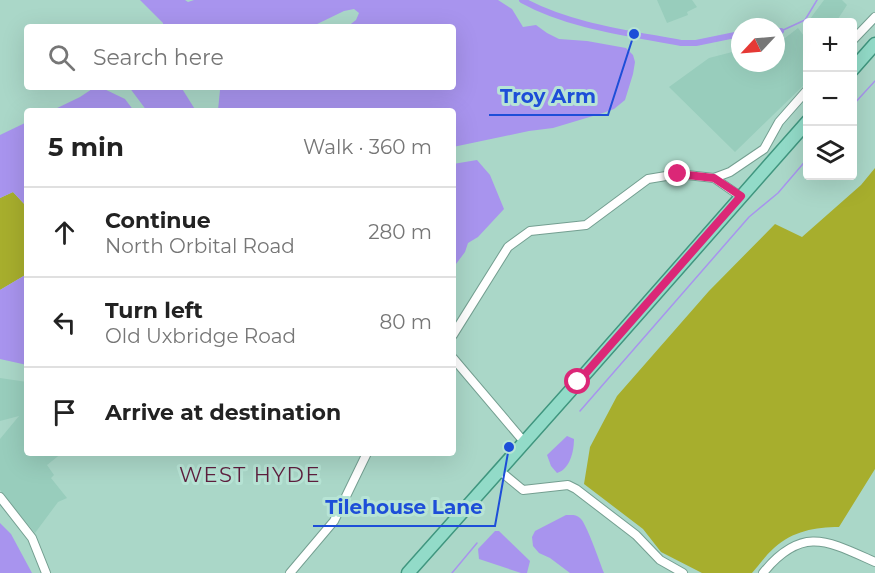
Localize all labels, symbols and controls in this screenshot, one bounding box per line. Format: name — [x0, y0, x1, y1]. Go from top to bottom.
north arrow — [731, 18, 785, 72]
map controls — [803, 18, 857, 180]
button: + — [803, 18, 857, 72]
search box — [24, 24, 456, 90]
icon: search — [45, 41, 78, 74]
text: Search here — [93, 44, 224, 71]
button: − — [803, 72, 857, 126]
callout: Troy Arm — [489, 77, 608, 115]
text: Troy Arm — [500, 84, 596, 108]
button: layers — [803, 126, 857, 180]
text: 5 min — [48, 131, 124, 163]
text: Walk · 360 m — [303, 135, 432, 159]
route end — [664, 160, 690, 186]
text: Continue — [105, 207, 211, 234]
icon: ahead — [48, 216, 81, 249]
text: 280 m — [368, 220, 432, 244]
text: North Orbital Road — [105, 234, 295, 258]
text: Turn left — [105, 297, 203, 324]
icon: left — [48, 306, 81, 339]
text: 80 m — [380, 310, 432, 334]
text: Old Uxbridge Road — [105, 324, 296, 348]
route start — [564, 368, 590, 394]
icon: arrive — [48, 396, 81, 429]
text: Arrive at destination — [105, 399, 341, 426]
district label: WEST HYDE — [179, 462, 321, 487]
callout: Tilehouse Lane — [313, 488, 495, 526]
text: Tilehouse Lane — [325, 495, 483, 519]

